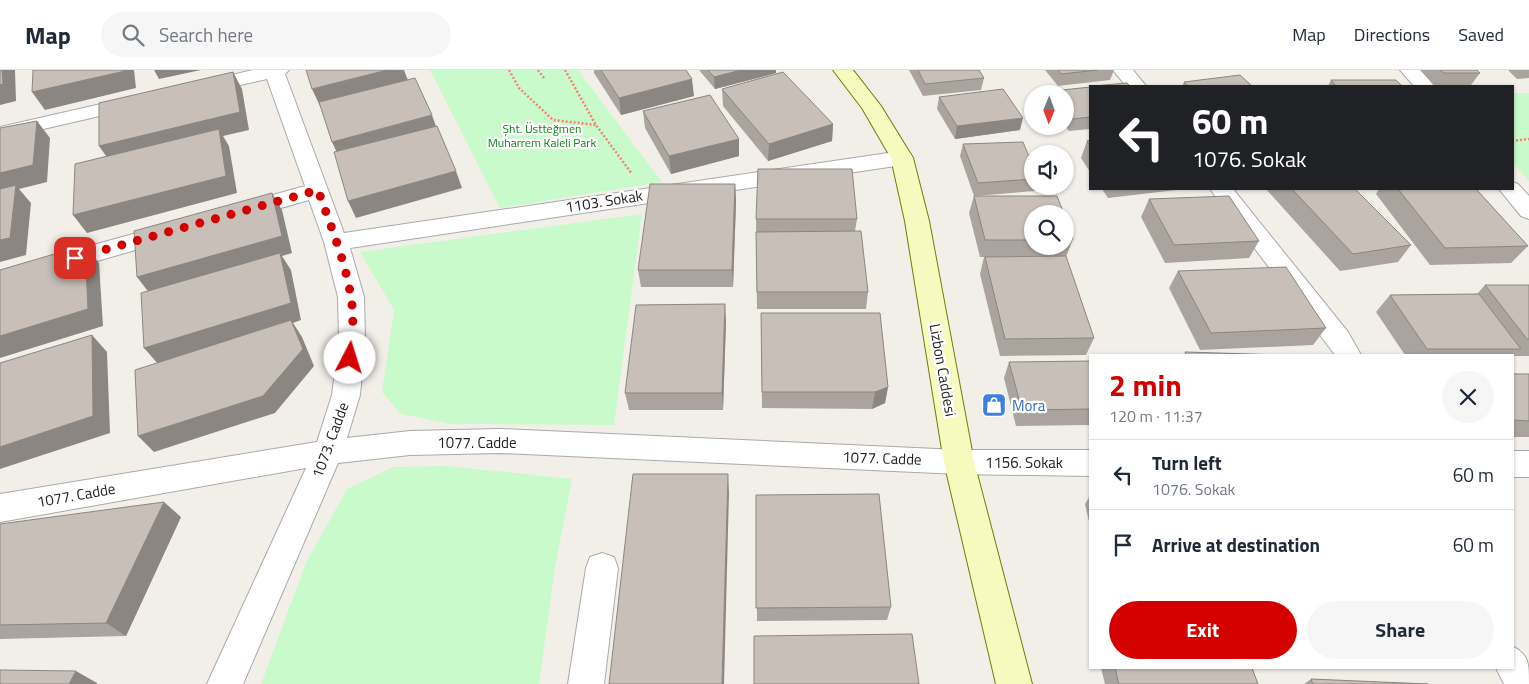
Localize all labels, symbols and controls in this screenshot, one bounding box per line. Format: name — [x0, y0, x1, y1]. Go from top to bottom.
search box — [101, 12, 451, 57]
text: Map — [25, 17, 71, 53]
text: Search here — [159, 20, 253, 49]
icon: search — [119, 21, 147, 49]
text: Map — [1292, 21, 1326, 48]
text: Directions — [1354, 21, 1430, 48]
text: Saved — [1458, 21, 1504, 48]
north arrow — [1024, 85, 1074, 135]
map controls — [1024, 85, 1074, 255]
text: 60 m — [1192, 94, 1268, 148]
icon: left — [1109, 105, 1174, 170]
park label: Şht. Üstteğmen Muharrem Kaleli Park — [488, 119, 596, 152]
text: 1076. Sokak — [1192, 142, 1306, 176]
button: sound — [1024, 145, 1074, 195]
street label: 1103. Sokak — [564, 184, 644, 218]
button: search — [1024, 205, 1074, 255]
pin — [54, 237, 96, 279]
icon: arrive — [61, 244, 89, 272]
street label: Lizbon Caddesi — [924, 322, 962, 418]
position arrow — [323, 331, 375, 383]
text: 2 min — [1109, 362, 1182, 408]
button: close — [1442, 371, 1494, 423]
shop icon: Mora — [981, 392, 1007, 418]
place label: Mora — [1012, 394, 1046, 417]
street label: 1073. Cadde — [306, 399, 354, 481]
text: 120 m · 11:37 — [1109, 404, 1203, 428]
street label: 1077. Cadde — [437, 431, 517, 454]
street label: 1077. Cadde — [842, 445, 922, 471]
text: Turn left — [1152, 448, 1222, 477]
street label: 1156. Sokak — [985, 451, 1063, 474]
text: 60 m — [1453, 460, 1494, 489]
icon: left — [1109, 461, 1137, 489]
street label: 1077. Cadde — [35, 477, 117, 513]
text: 1076. Sokak — [1152, 477, 1235, 501]
text: Arrive at destination — [1152, 530, 1320, 559]
text: 60 m — [1453, 530, 1494, 559]
icon: arrive — [1109, 531, 1137, 559]
button: Exit — [1109, 601, 1297, 659]
button: Share — [1307, 601, 1494, 659]

